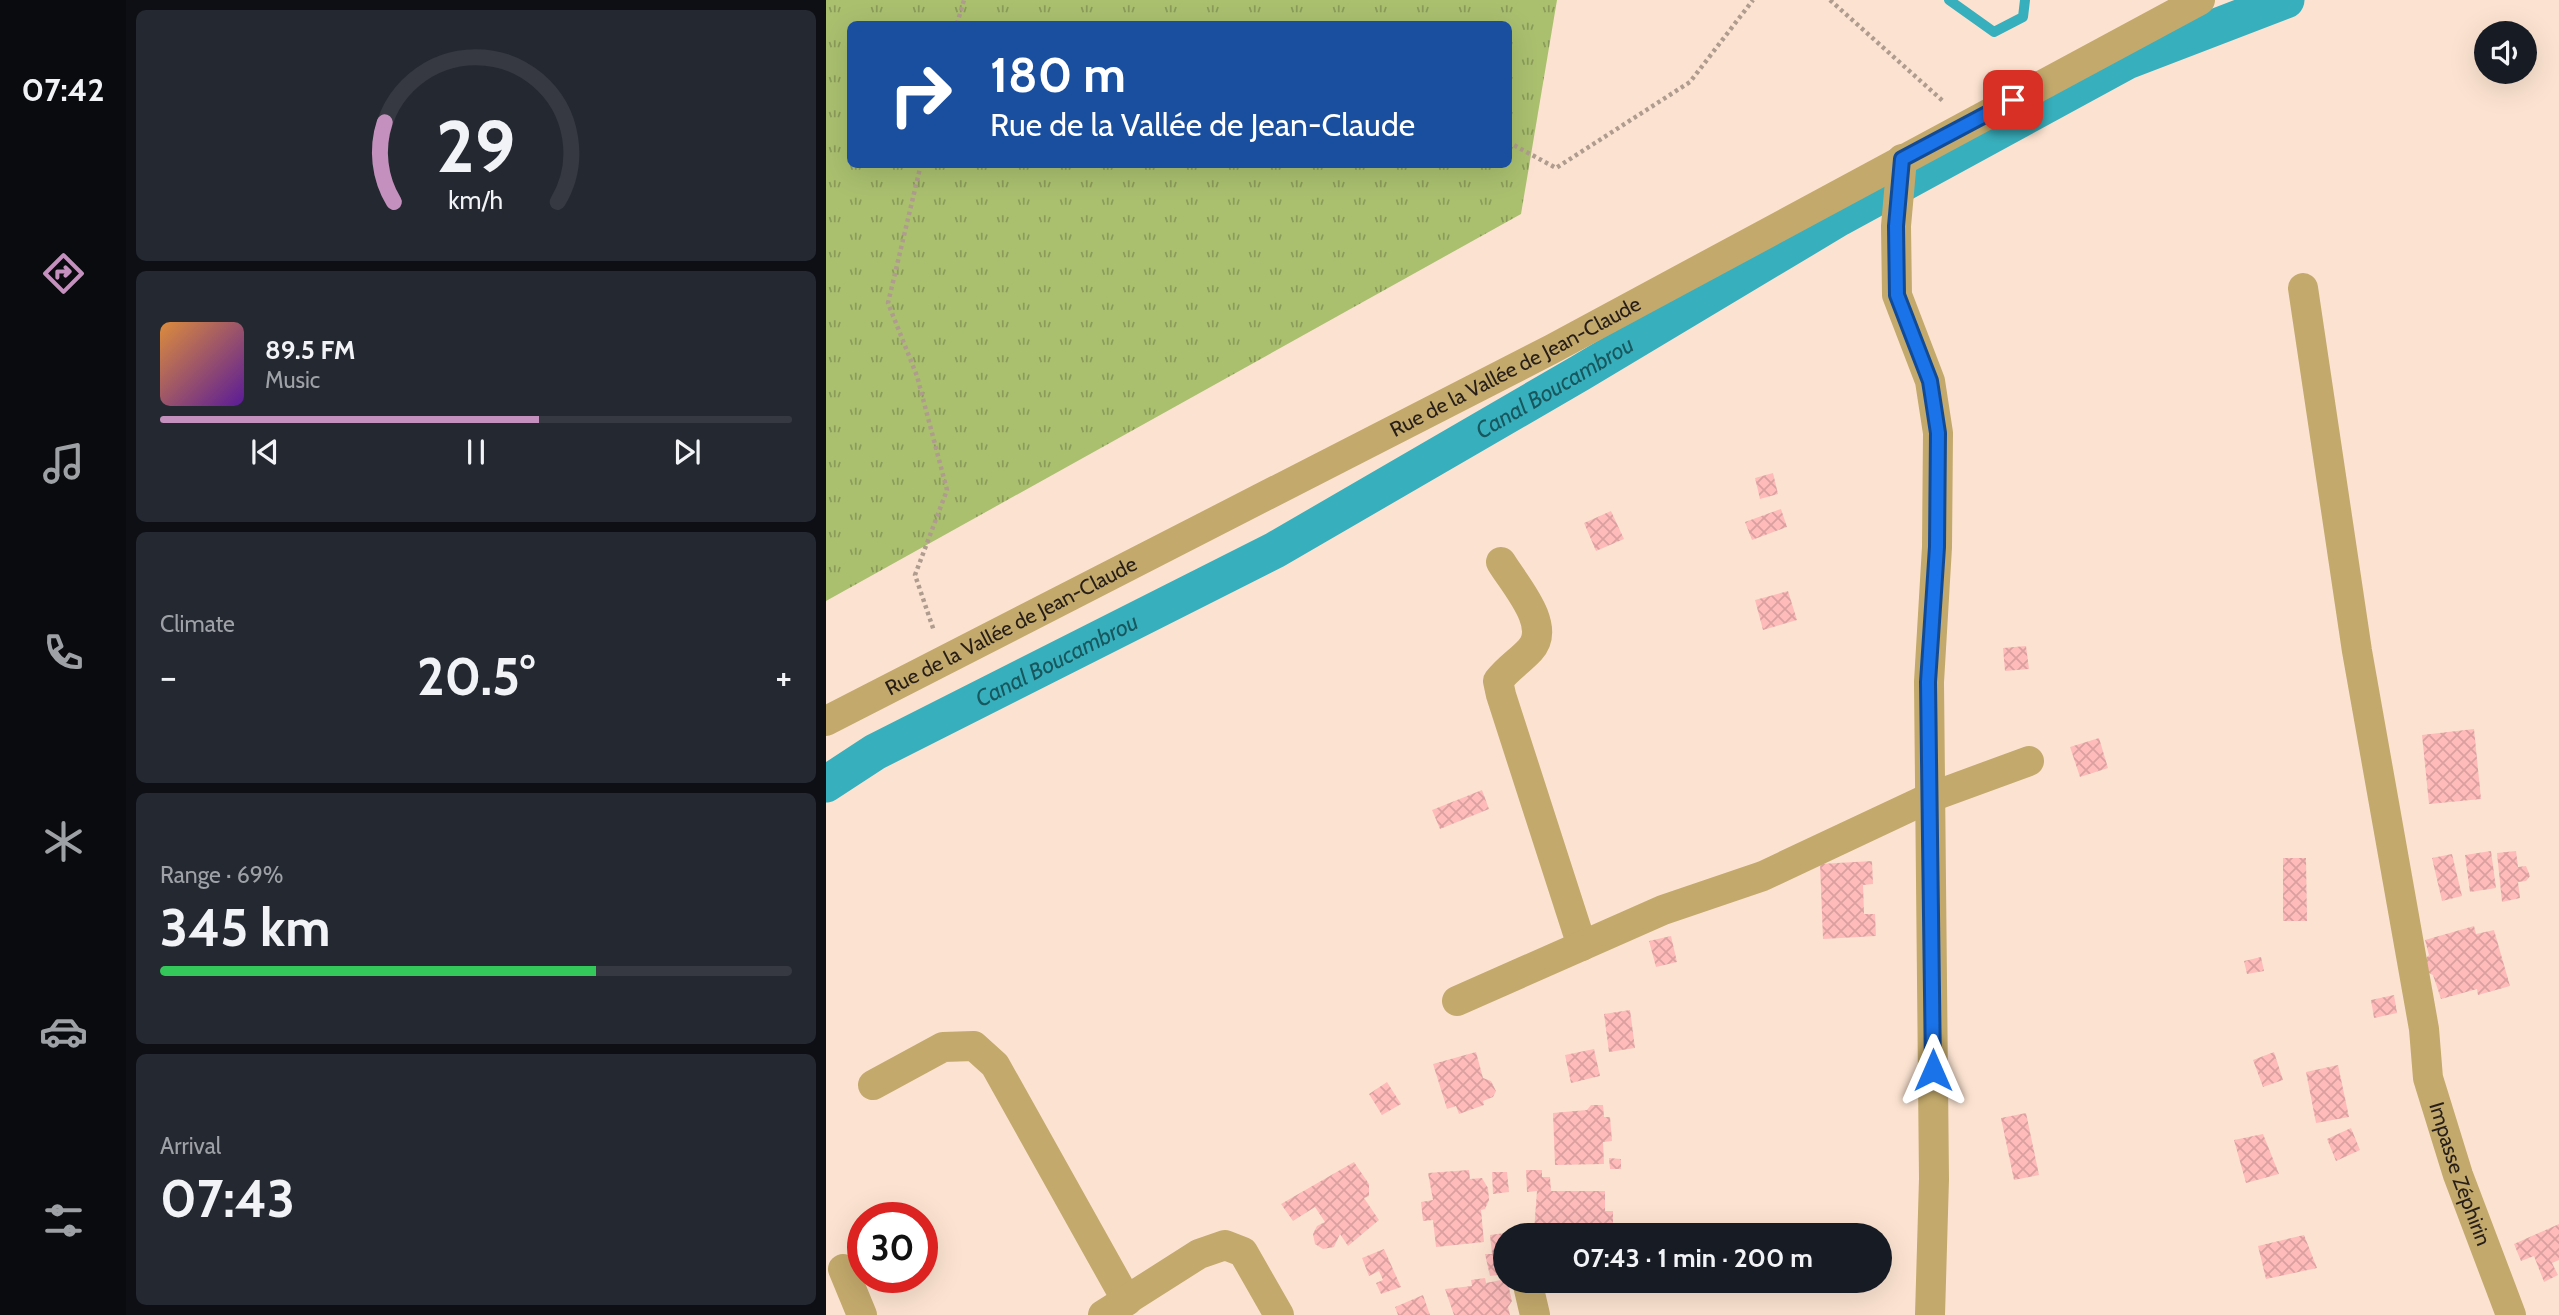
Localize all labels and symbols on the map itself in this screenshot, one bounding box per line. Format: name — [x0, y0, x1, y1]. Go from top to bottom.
pin — [1983, 70, 2043, 130]
street label: Rue de la Vallée de Jean-Claude — [1386, 291, 1645, 442]
water label: Canal Boucambrou — [1470, 330, 1639, 445]
street label: Rue de la Vallée de Jean-Claude — [881, 551, 1141, 700]
water label: Canal Boucambrou — [971, 608, 1143, 713]
position arrow — [1896, 1033, 1970, 1107]
street label: Impasse Zéphirin — [2424, 1099, 2497, 1249]
speed limit sign: 30 — [847, 1202, 938, 1293]

